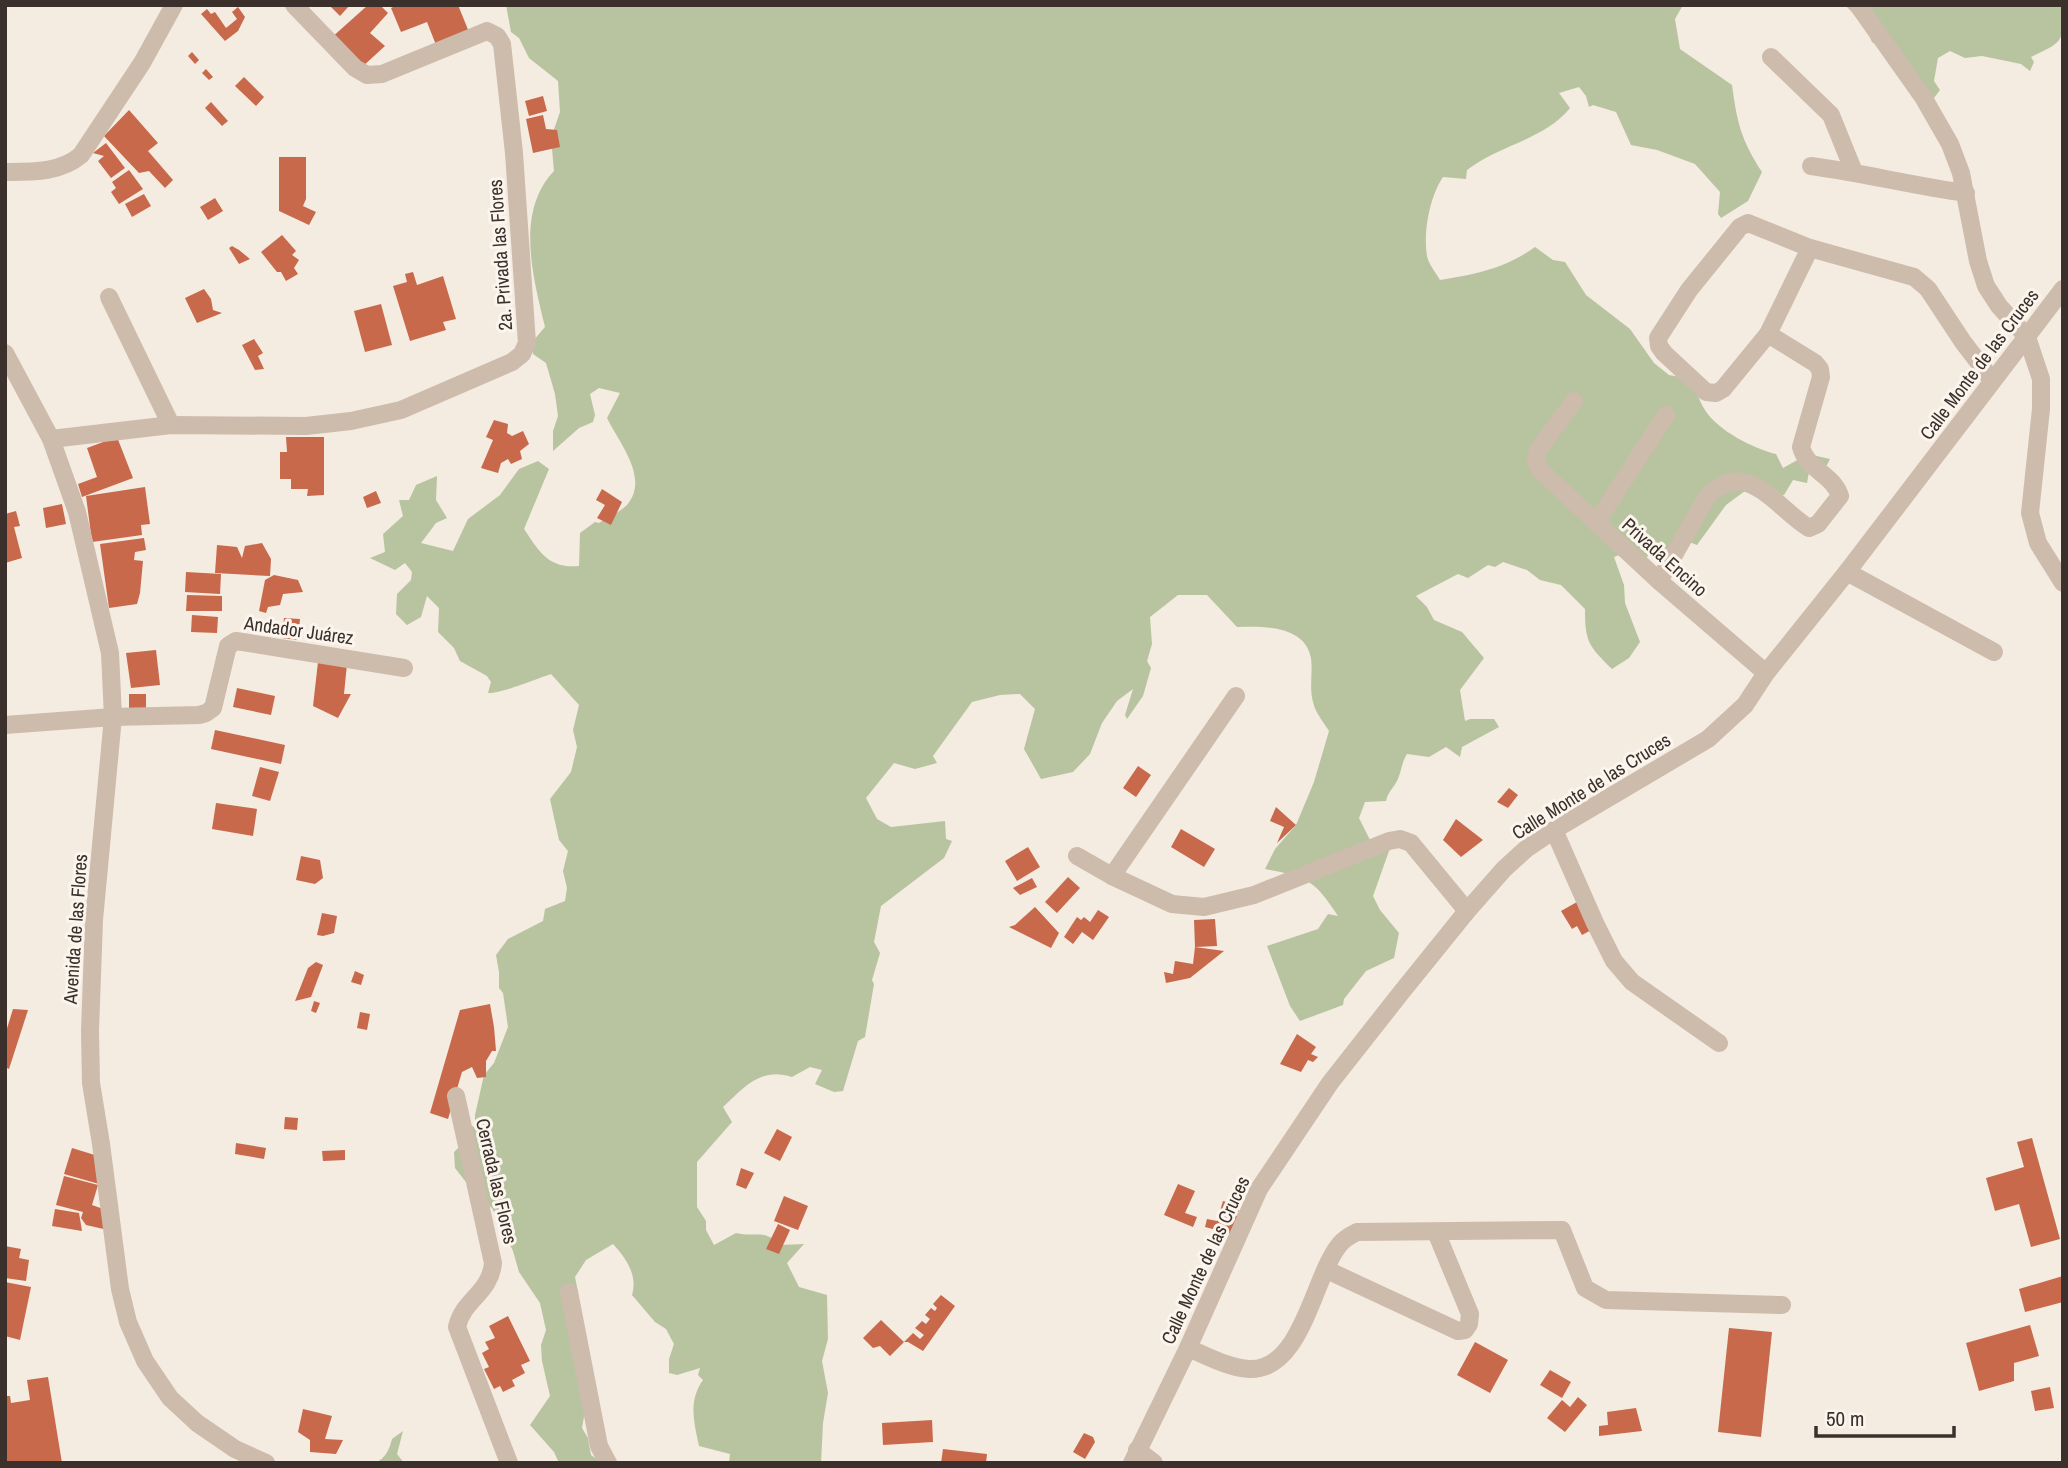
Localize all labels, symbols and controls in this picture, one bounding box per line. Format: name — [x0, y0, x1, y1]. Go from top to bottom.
street label: 2a. Privada las Flores — [482, 178, 518, 331]
street label: Calle Monte de las Cruces — [1914, 283, 2044, 445]
street label: Privada Encino — [1617, 512, 1713, 602]
street label: Andador Juárez — [242, 609, 355, 651]
street label: Calle Monte de las Cruces — [1507, 726, 1676, 845]
street label: Avenida de las Flores — [57, 853, 93, 1006]
street label: Cerrada las Flores — [470, 1116, 524, 1247]
street label: Calle Monte de las Cruces — [1155, 1172, 1255, 1348]
scale bar — [1816, 1394, 1954, 1438]
text: 50 m — [1826, 1404, 1864, 1433]

